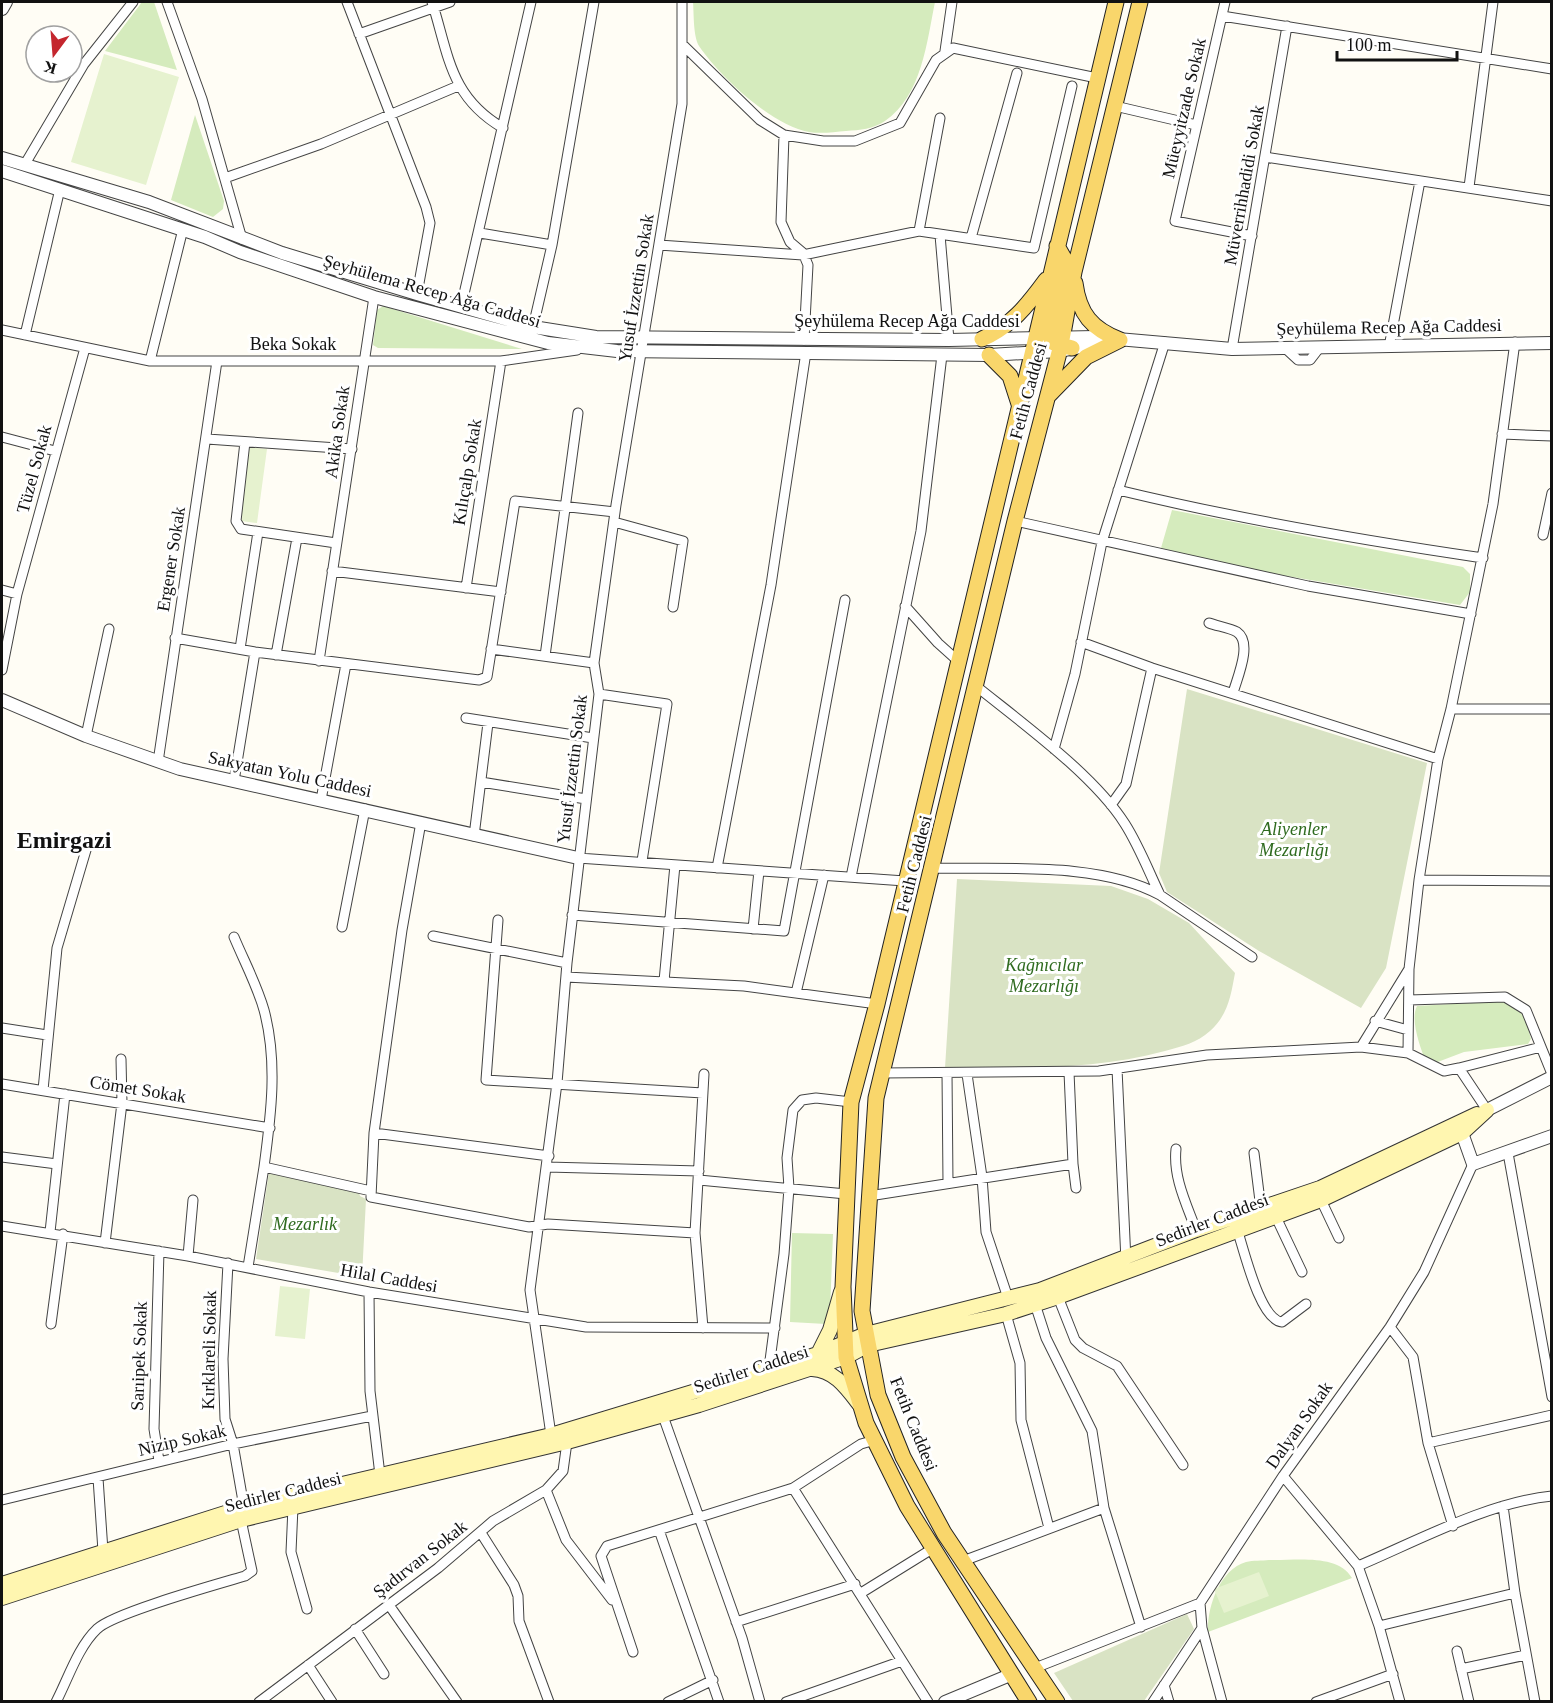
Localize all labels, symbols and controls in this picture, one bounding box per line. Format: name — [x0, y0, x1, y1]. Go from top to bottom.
north arrow — [24, 24, 84, 84]
scale bar — [1337, 24, 1457, 62]
text: 100 m — [1346, 35, 1392, 55]
street label: Müeyyitzade Sokak — [1158, 36, 1210, 180]
text: K — [41, 58, 58, 78]
street label: Müverrihhadidi Sokak — [1220, 103, 1268, 267]
street label: Yusuf İzzettin Sokak — [614, 212, 658, 364]
street label: Şeyhülema Recep Ağa Caddesi — [321, 250, 543, 332]
street label: Şeyhülema Recep Ağa Caddesi — [794, 311, 1020, 331]
street label: Şeyhülema Recep Ağa Caddesi — [1276, 315, 1502, 339]
street label: Beka Sokak — [250, 334, 336, 354]
street label: Fetih Caddesi — [1005, 340, 1051, 442]
street label: Akika Sokak — [321, 384, 353, 480]
street label: Kılıçalp Sokak — [449, 417, 485, 527]
street label: Tüzel Sokak — [13, 423, 55, 515]
street label: Ergener Sokak — [153, 505, 189, 613]
street label: Yusuf İzzettin Sokak — [553, 693, 591, 845]
street label: Sakyatan Yolu Caddesi — [206, 747, 374, 801]
street label: Fetih Caddesi — [892, 813, 936, 915]
park label: Aliyenler Mezarlığı — [1258, 819, 1329, 860]
district label: Emirgazi — [17, 827, 112, 853]
park label: Kağnıcılar Mezarlığı — [1004, 955, 1084, 996]
street label: Cömet Sokak — [88, 1071, 188, 1107]
street label: Sedirler Caddesi — [1153, 1189, 1271, 1251]
park label: Mezarlık — [272, 1214, 338, 1234]
street label: Hilal Caddesi — [339, 1260, 439, 1296]
street label: Kırklareli Sokak — [198, 1290, 220, 1410]
street label: Sarıipek Sokak — [127, 1301, 151, 1411]
street label: Sedirler Caddesi — [691, 1341, 811, 1397]
street label: Fetih Caddesi — [886, 1374, 942, 1474]
street label: Dalyan Sokak — [1262, 1378, 1336, 1472]
street label: Nizip Sokak — [136, 1420, 228, 1460]
street label: Sedirler Caddesi — [223, 1468, 343, 1516]
street label: Şadırvan Sokak — [369, 1516, 471, 1602]

